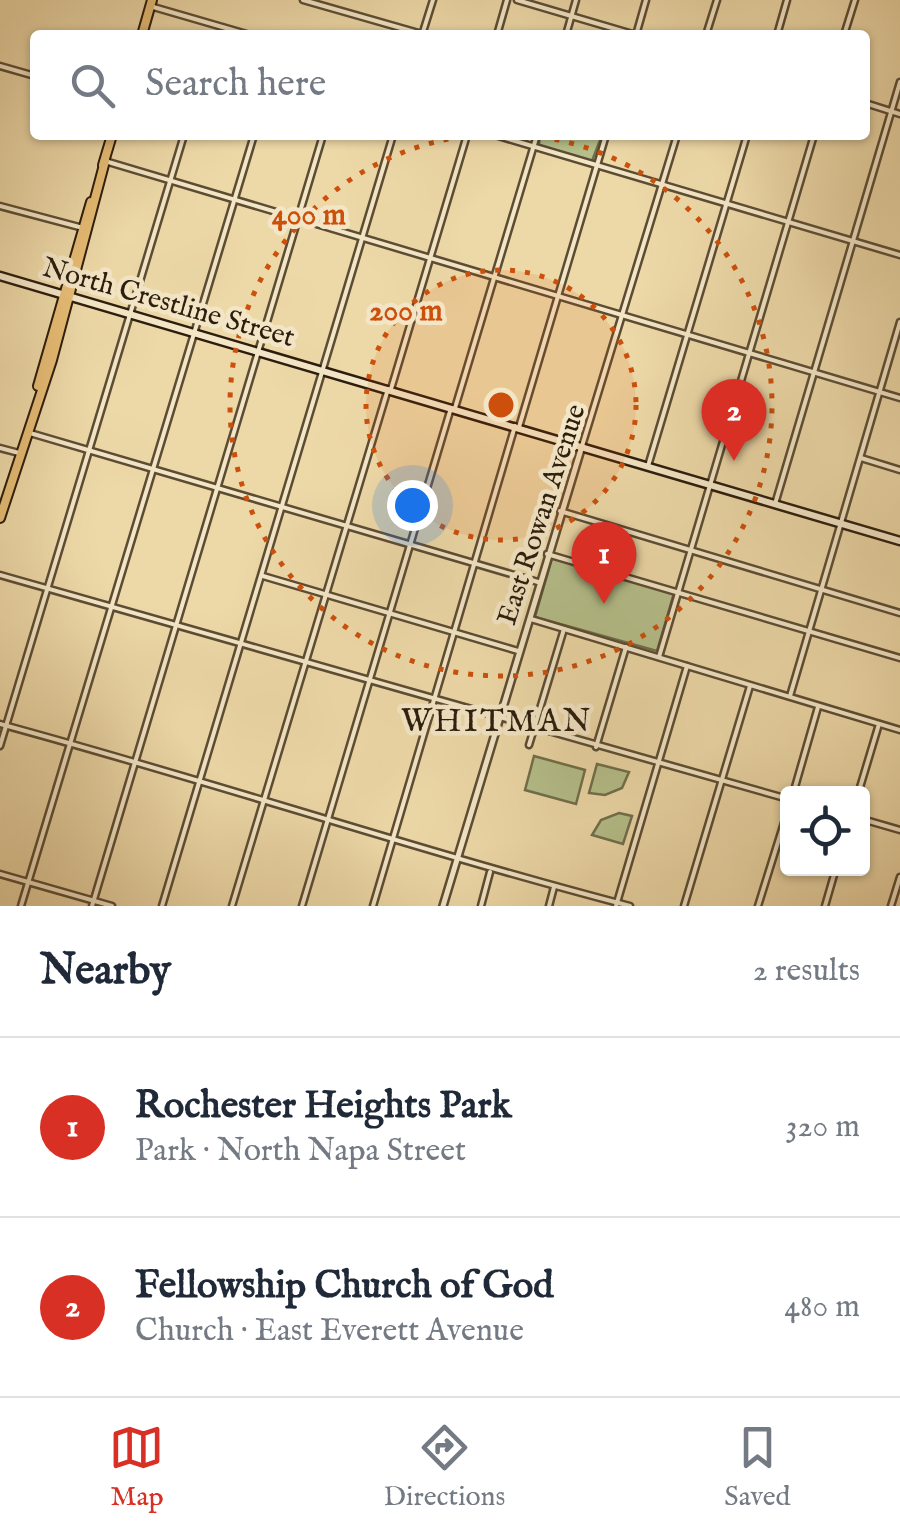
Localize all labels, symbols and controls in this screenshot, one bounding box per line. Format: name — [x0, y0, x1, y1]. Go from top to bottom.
search box — [30, 30, 870, 140]
icon: search — [65, 58, 120, 113]
text: Search here — [145, 61, 326, 109]
text: 400 m — [272, 197, 346, 235]
street label: North Crestline Street — [38, 251, 299, 356]
text: 200 m — [369, 293, 443, 331]
pin: 2 — [702, 378, 766, 461]
centre of rings — [483, 387, 519, 423]
street label: East Rowan Avenue — [490, 400, 595, 630]
your location — [387, 480, 438, 531]
pin: 1 — [572, 522, 636, 604]
district label: WHITMAN — [401, 702, 593, 743]
map controls — [780, 786, 870, 876]
button: locate — [780, 786, 870, 876]
text: Nearby — [40, 945, 171, 998]
text: 2 results — [753, 951, 860, 992]
text: Rochester Heights Park — [135, 1083, 512, 1131]
text: 1 — [67, 1107, 78, 1148]
text: 320 m — [786, 1107, 860, 1148]
text: Park · North Napa Street — [135, 1131, 466, 1172]
text: Fellowship Church of God — [135, 1263, 553, 1311]
text: 2 — [65, 1287, 80, 1328]
text: 480 m — [784, 1287, 860, 1328]
text: Church · East Everett Avenue — [135, 1311, 524, 1352]
tab: Map — [109, 1420, 164, 1515]
tab: Directions — [383, 1420, 505, 1515]
tab: Saved — [724, 1420, 791, 1515]

